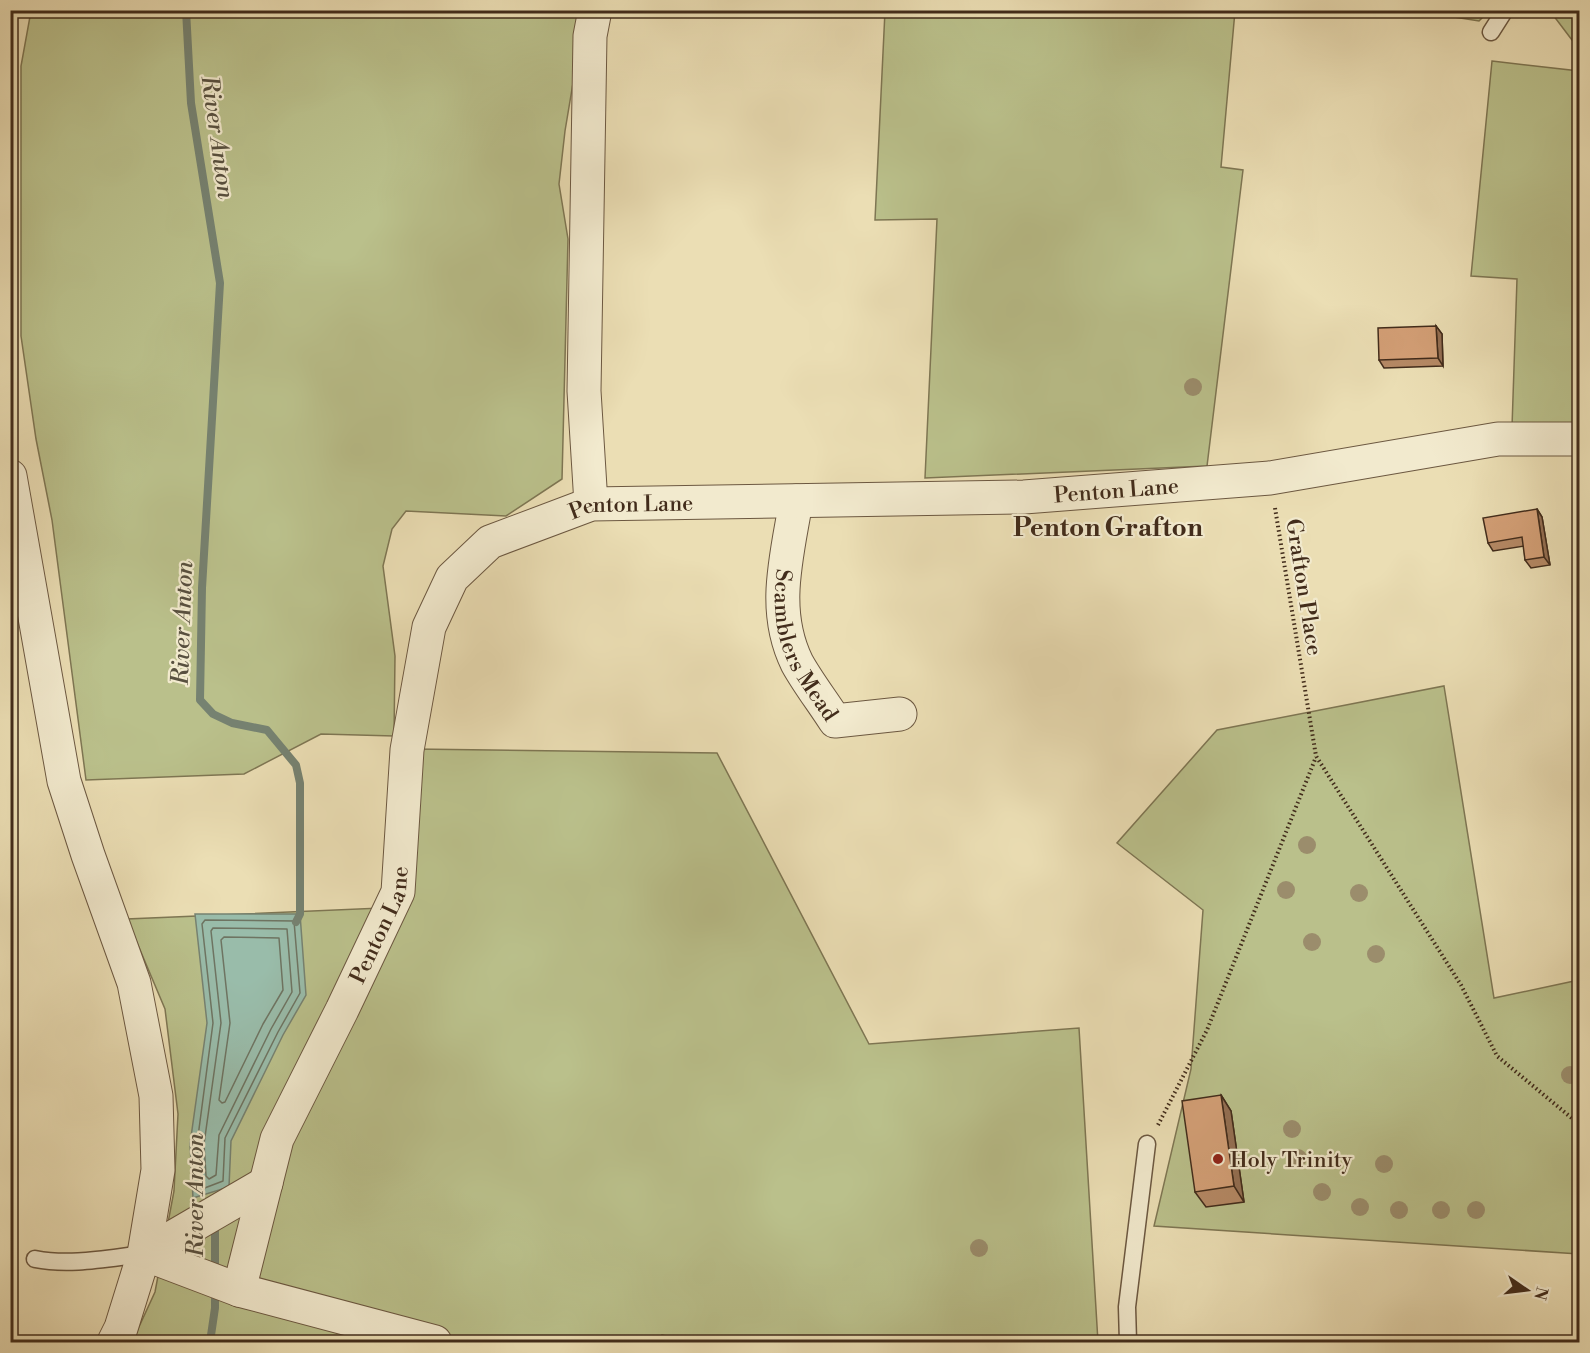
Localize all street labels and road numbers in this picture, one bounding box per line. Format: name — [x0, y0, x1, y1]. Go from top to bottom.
street label: Penton Lane — [1053, 473, 1180, 510]
street label: Penton Lane — [565, 490, 694, 526]
street label: Grafton Place — [1279, 517, 1328, 657]
street label: Scamblers Mead — [768, 567, 844, 727]
street label: Penton Lane — [345, 865, 415, 988]

